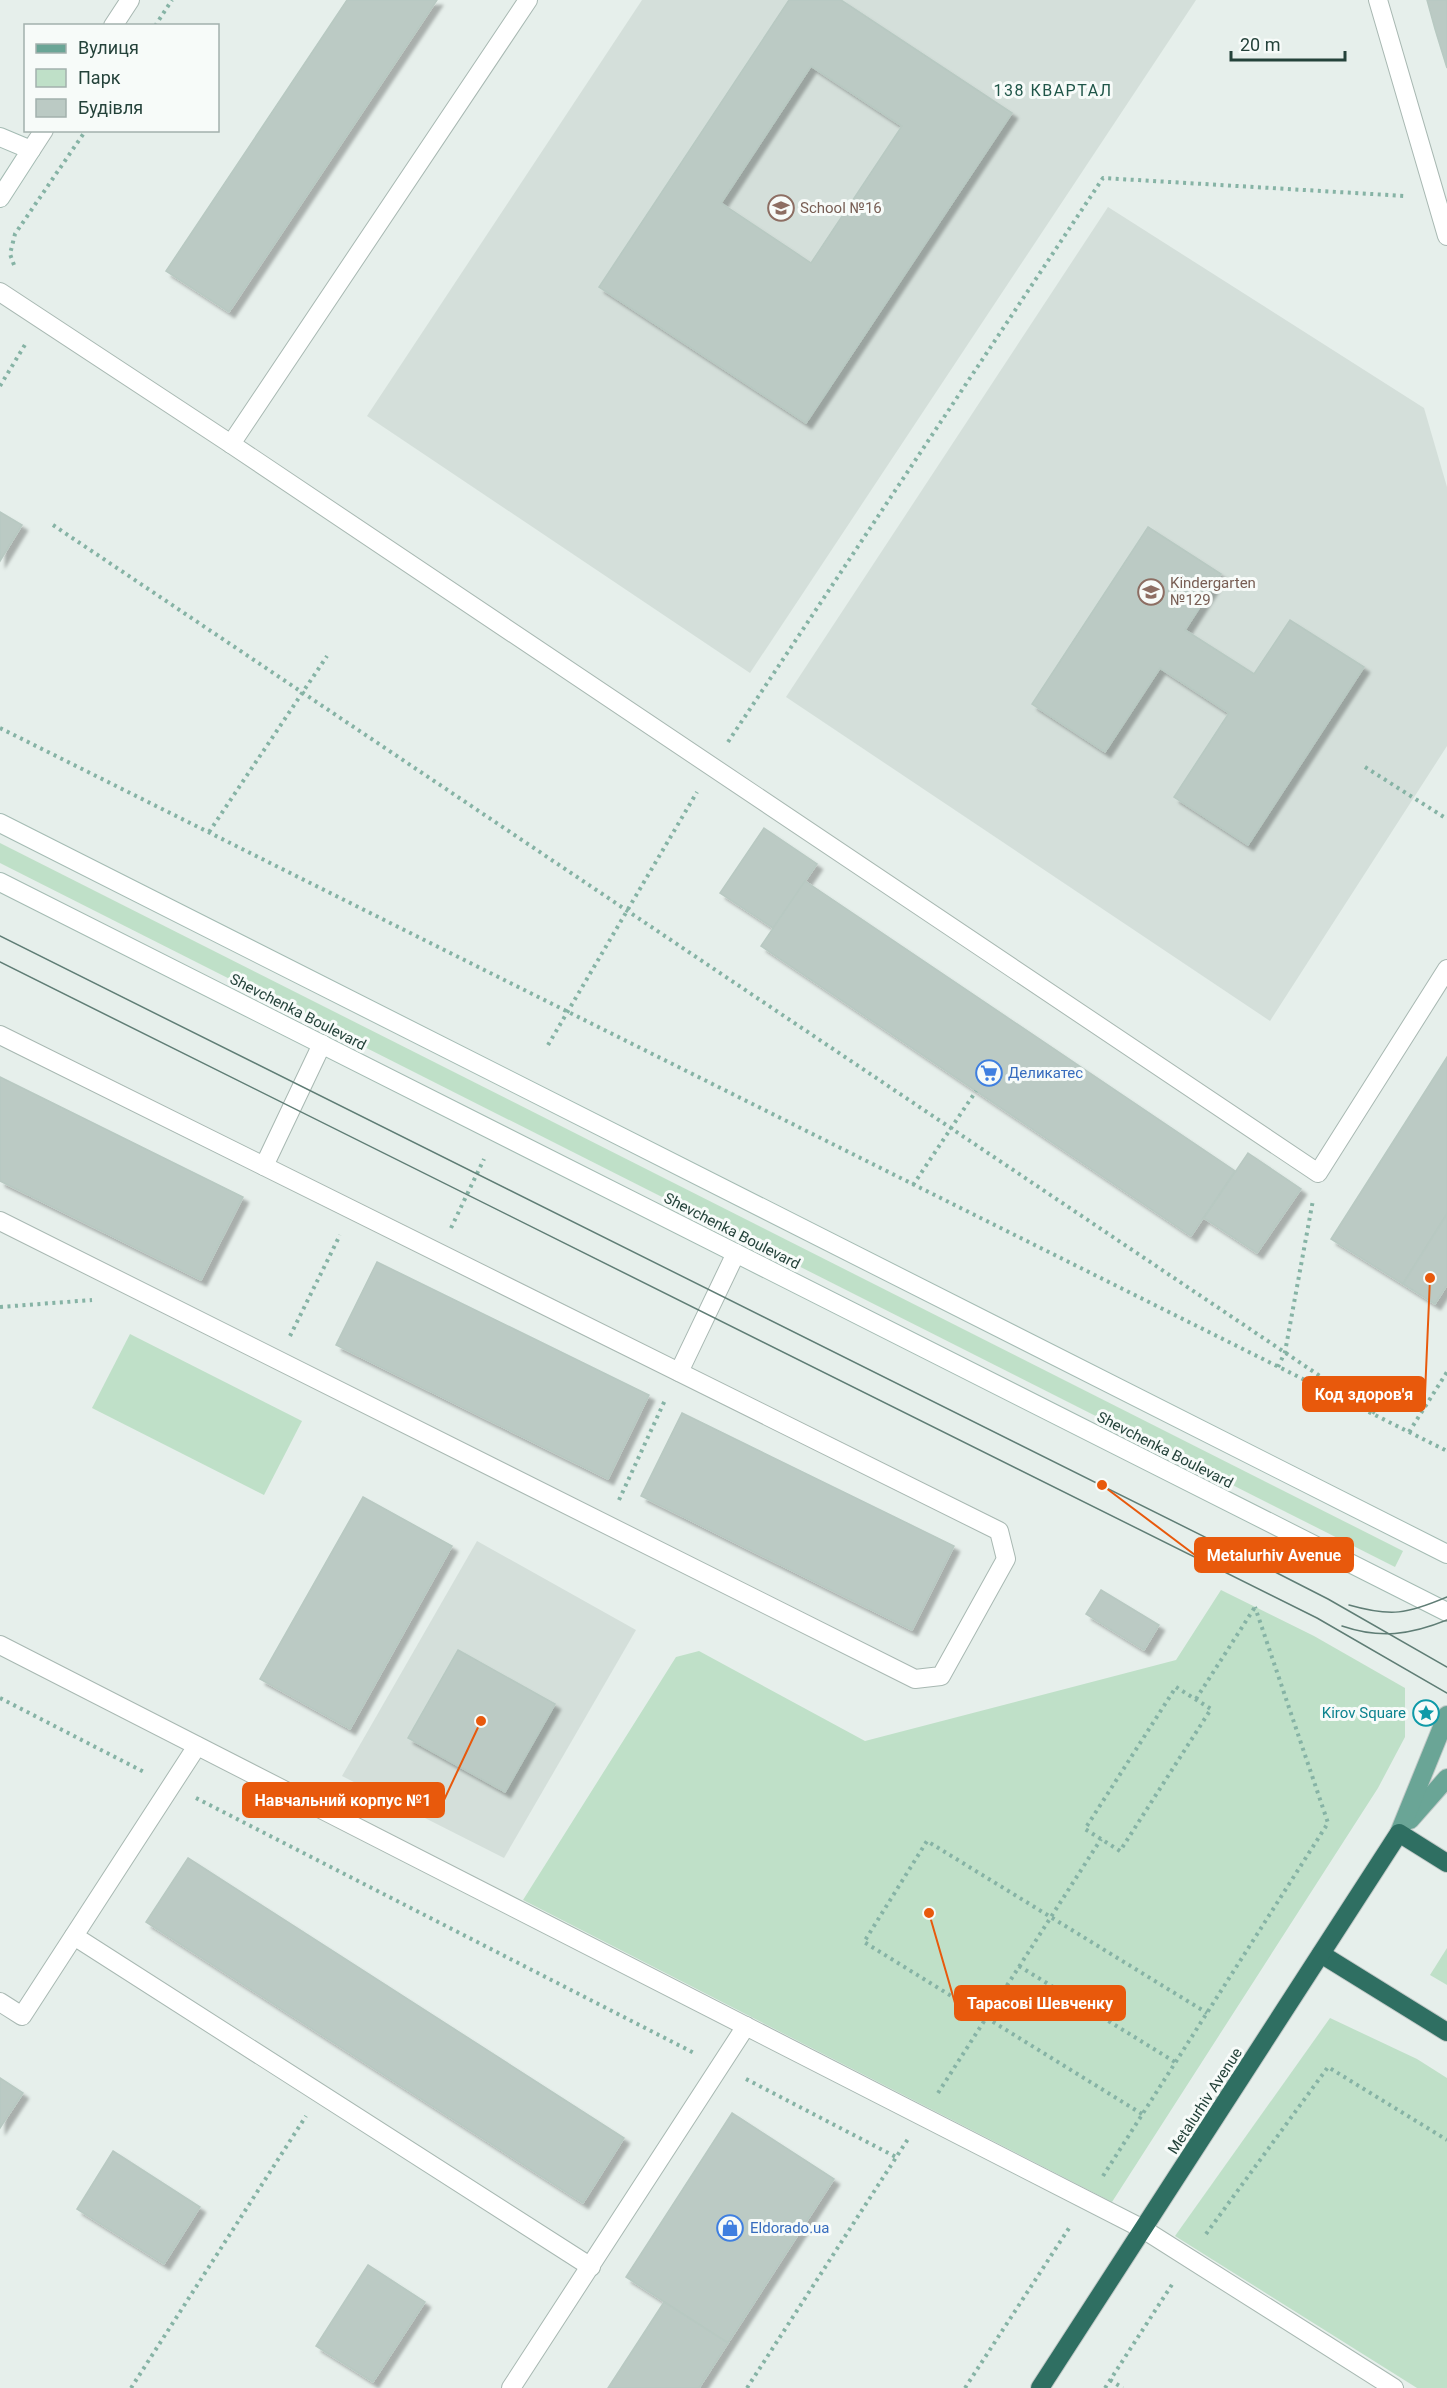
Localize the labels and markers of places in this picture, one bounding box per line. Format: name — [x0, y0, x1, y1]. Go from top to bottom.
school or university icon: School №16 — [766, 193, 796, 223]
place label: School №16 — [800, 199, 882, 217]
place label: Kindergarten №129 — [1170, 574, 1256, 609]
school or university icon: Kindergarten №129 — [1136, 577, 1166, 607]
supermarket icon: Деликатес — [974, 1058, 1004, 1088]
place label: Деликатес — [1008, 1064, 1083, 1082]
callout: Код здоров'я — [1303, 1377, 1425, 1411]
callout: Metalurhiv Avenue — [1195, 1538, 1353, 1572]
place icon: Kirov Square — [1411, 1698, 1441, 1728]
place label: Kirov Square — [1322, 1704, 1406, 1722]
callout: Навчальний корпус №1 — [243, 1783, 444, 1817]
callout: Тарасові Шевченку — [955, 1986, 1125, 2020]
shop icon: Eldorado.ua — [715, 2213, 745, 2243]
place label: Eldorado.ua — [750, 2219, 830, 2237]

